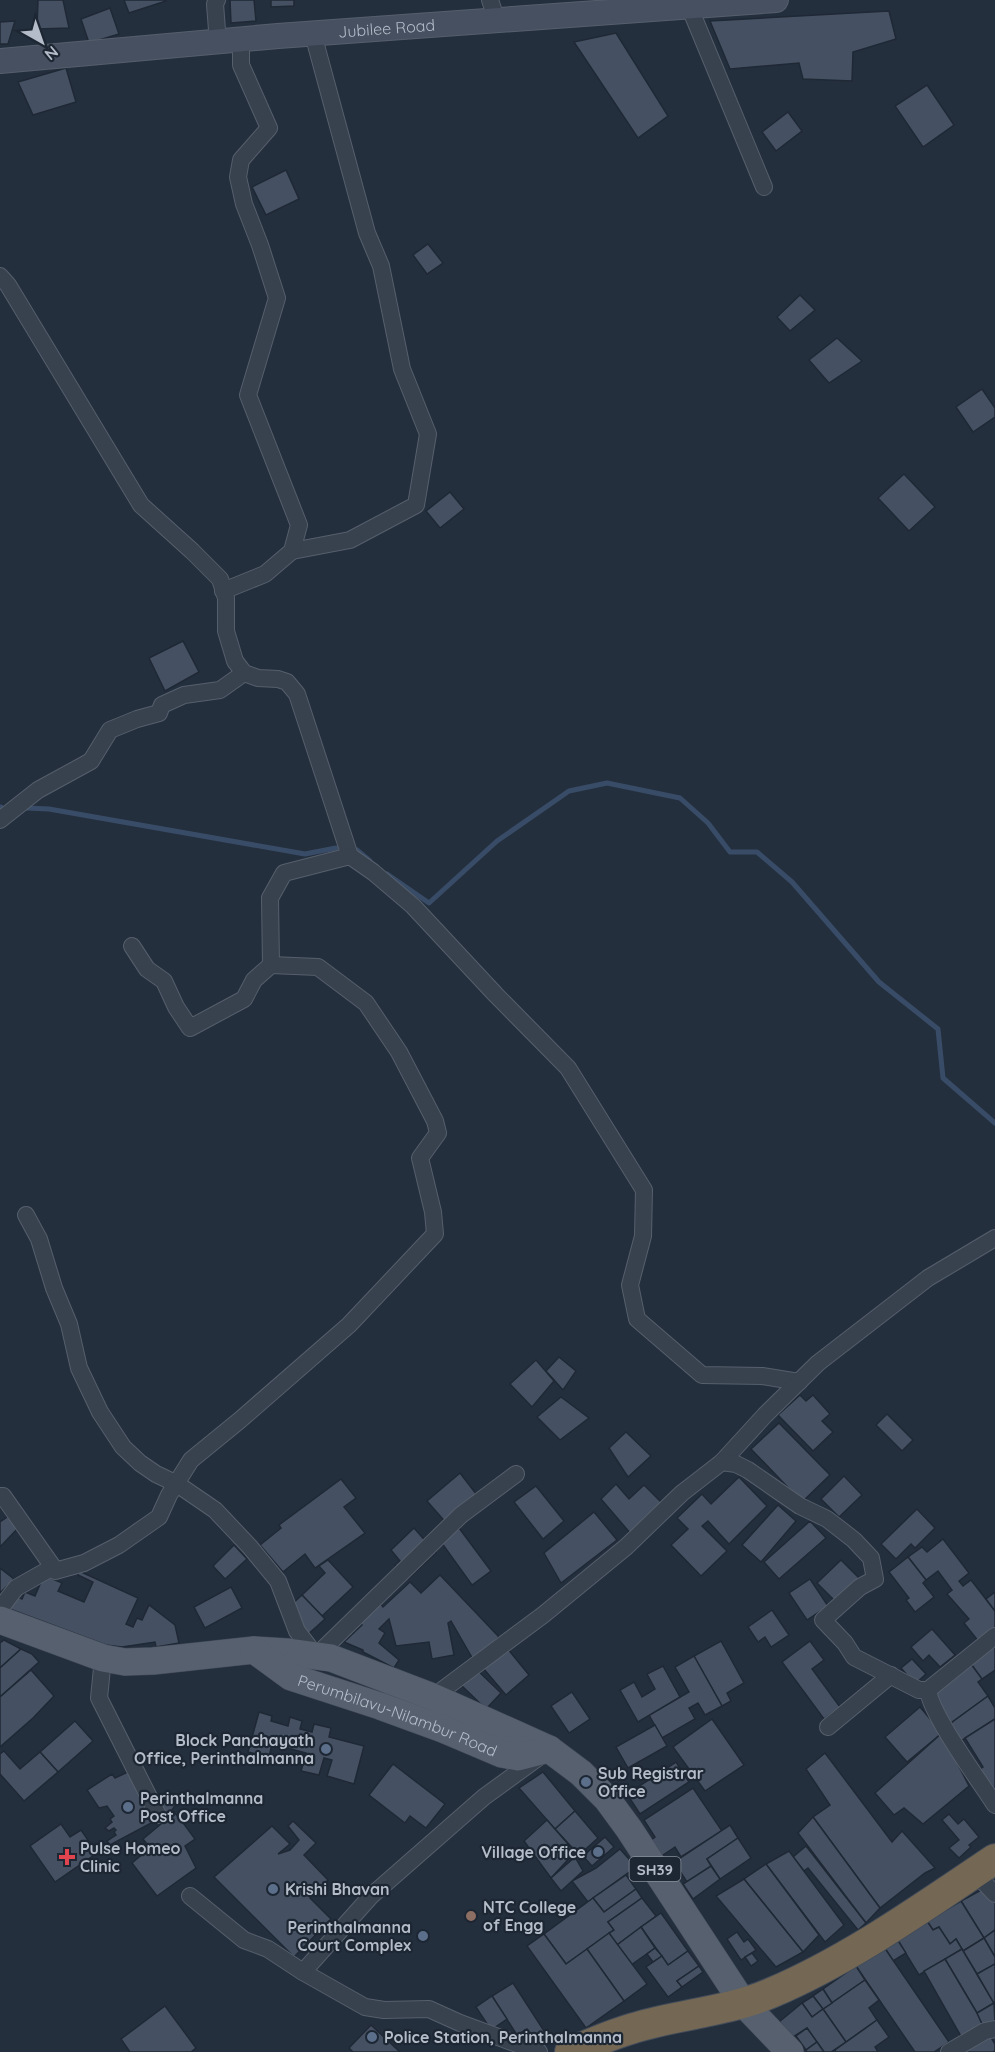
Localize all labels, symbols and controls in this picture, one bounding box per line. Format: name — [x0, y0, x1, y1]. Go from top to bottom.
north arrow — [12, 12, 72, 72]
street label: Jubilee Road — [337, 15, 436, 42]
text: N — [41, 42, 63, 65]
street label: Perumbilavu-Nilambur Road — [295, 1670, 500, 1761]
place label: Block Panchayath Office, Perinthalmanna — [134, 1730, 314, 1768]
marker: Block Panchayath Office, Perinthalmanna — [319, 1742, 333, 1756]
place label: Sub Registrar Office — [598, 1763, 704, 1801]
marker: Sub Registrar Office — [579, 1775, 593, 1789]
place label: Perinthalmanna Post Office — [140, 1788, 263, 1826]
marker: Perinthalmanna Post Office — [121, 1800, 135, 1814]
place label: Pulse Homeo Clinic — [80, 1838, 181, 1876]
place label: Village Office — [481, 1842, 586, 1862]
marker: Village Office — [591, 1845, 605, 1859]
marker: Pulse Homeo Clinic — [58, 1848, 76, 1866]
road number: SH39 — [630, 1857, 680, 1881]
place label: Krishi Bhavan — [285, 1879, 390, 1899]
marker: Krishi Bhavan — [266, 1882, 280, 1896]
place label: NTC College of Engg — [483, 1897, 576, 1935]
marker: NTC College of Engg — [464, 1909, 478, 1923]
place label: Perinthalmanna Court Complex — [288, 1917, 411, 1955]
marker: Perinthalmanna Court Complex — [416, 1929, 430, 1943]
place label: Police Station, Perinthalmanna — [384, 2027, 622, 2047]
marker: Police Station, Perinthalmanna — [365, 2030, 379, 2044]

